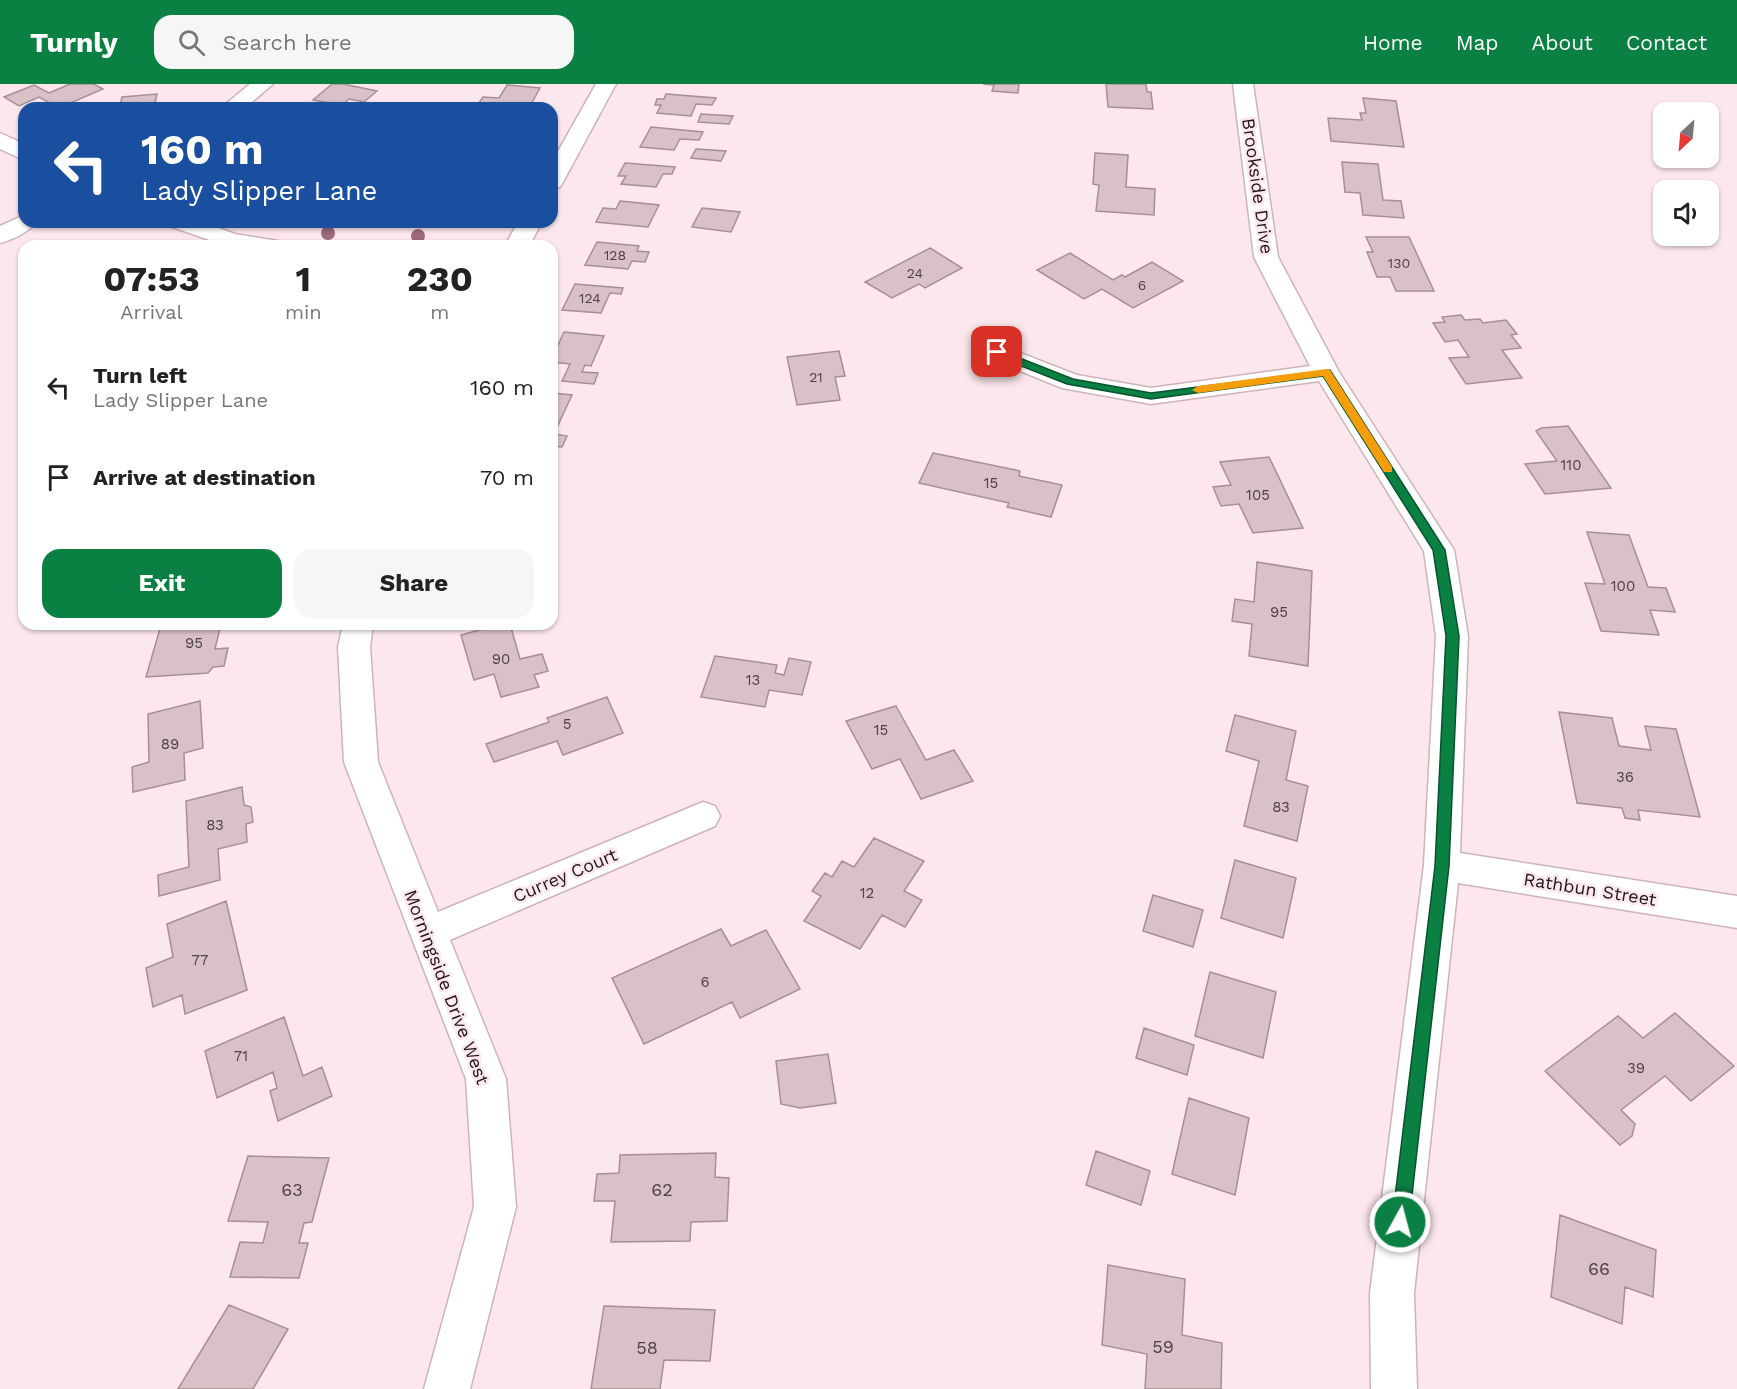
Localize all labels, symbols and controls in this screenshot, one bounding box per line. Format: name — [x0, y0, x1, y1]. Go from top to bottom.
search box — [154, 15, 574, 69]
text: Turnly — [30, 26, 118, 59]
icon: search — [175, 26, 208, 59]
text: Search here — [223, 30, 352, 55]
text: Home — [1363, 30, 1423, 55]
text: Map — [1456, 30, 1499, 55]
text: About — [1532, 30, 1593, 55]
text: Contact — [1626, 30, 1707, 55]
north arrow — [1653, 102, 1719, 168]
map controls — [1653, 102, 1719, 246]
street label: Brookside Drive — [1238, 117, 1278, 255]
text: 160 m — [141, 125, 264, 174]
icon: left — [42, 126, 120, 204]
text: Lady Slipper Lane — [141, 175, 377, 207]
button: sound — [1653, 180, 1719, 246]
house number: 128 — [604, 247, 626, 263]
house number: 130 — [1388, 255, 1410, 271]
text: 07:53 — [103, 258, 200, 300]
text: 1 — [296, 258, 311, 300]
text: 230 — [407, 258, 473, 300]
house number: 24 — [907, 265, 923, 281]
house number: 6 — [1138, 277, 1146, 293]
house number: 124 — [579, 290, 601, 306]
text: Arrival — [120, 300, 183, 324]
text: min — [285, 300, 322, 324]
text: m — [430, 300, 449, 324]
pin — [971, 326, 1022, 377]
icon: arrive — [980, 335, 1013, 368]
text: Turn left — [93, 363, 187, 388]
house number: 21 — [809, 369, 823, 385]
icon: left — [42, 371, 75, 404]
text: 160 m — [470, 375, 534, 400]
text: Lady Slipper Lane — [93, 388, 268, 412]
house number: 110 — [1560, 456, 1582, 474]
icon: arrive — [42, 461, 75, 494]
text: Arrive at destination — [93, 465, 316, 490]
text: 70 m — [480, 465, 534, 490]
house number: 15 — [984, 474, 998, 492]
house number: 105 — [1246, 486, 1270, 504]
button: Exit — [42, 549, 282, 618]
button: Share — [294, 549, 534, 618]
house number: 100 — [1611, 577, 1635, 595]
house number: 95 — [1270, 603, 1288, 621]
house number: 95 — [185, 634, 203, 652]
house number: 90 — [492, 650, 510, 668]
house number: 13 — [746, 671, 760, 689]
house number: 5 — [563, 715, 571, 733]
house number: 15 — [874, 721, 888, 739]
house number: 89 — [161, 735, 179, 753]
house number: 36 — [1616, 768, 1634, 786]
house number: 83 — [1272, 798, 1290, 816]
house number: 83 — [206, 816, 224, 834]
street label: Currey Court — [510, 843, 621, 906]
street label: Rathbun Street — [1522, 868, 1658, 910]
house number: 12 — [860, 884, 874, 902]
street label: Morningside Drive West — [400, 887, 494, 1088]
house number: 77 — [192, 951, 208, 969]
house number: 6 — [700, 973, 710, 991]
house number: 71 — [234, 1047, 248, 1065]
house number: 39 — [1627, 1059, 1645, 1077]
house number: 63 — [281, 1179, 303, 1200]
house number: 62 — [651, 1179, 673, 1200]
position arrow — [1368, 1190, 1432, 1254]
house number: 66 — [1588, 1258, 1610, 1279]
house number: 59 — [1152, 1336, 1174, 1357]
house number: 58 — [636, 1337, 658, 1358]

